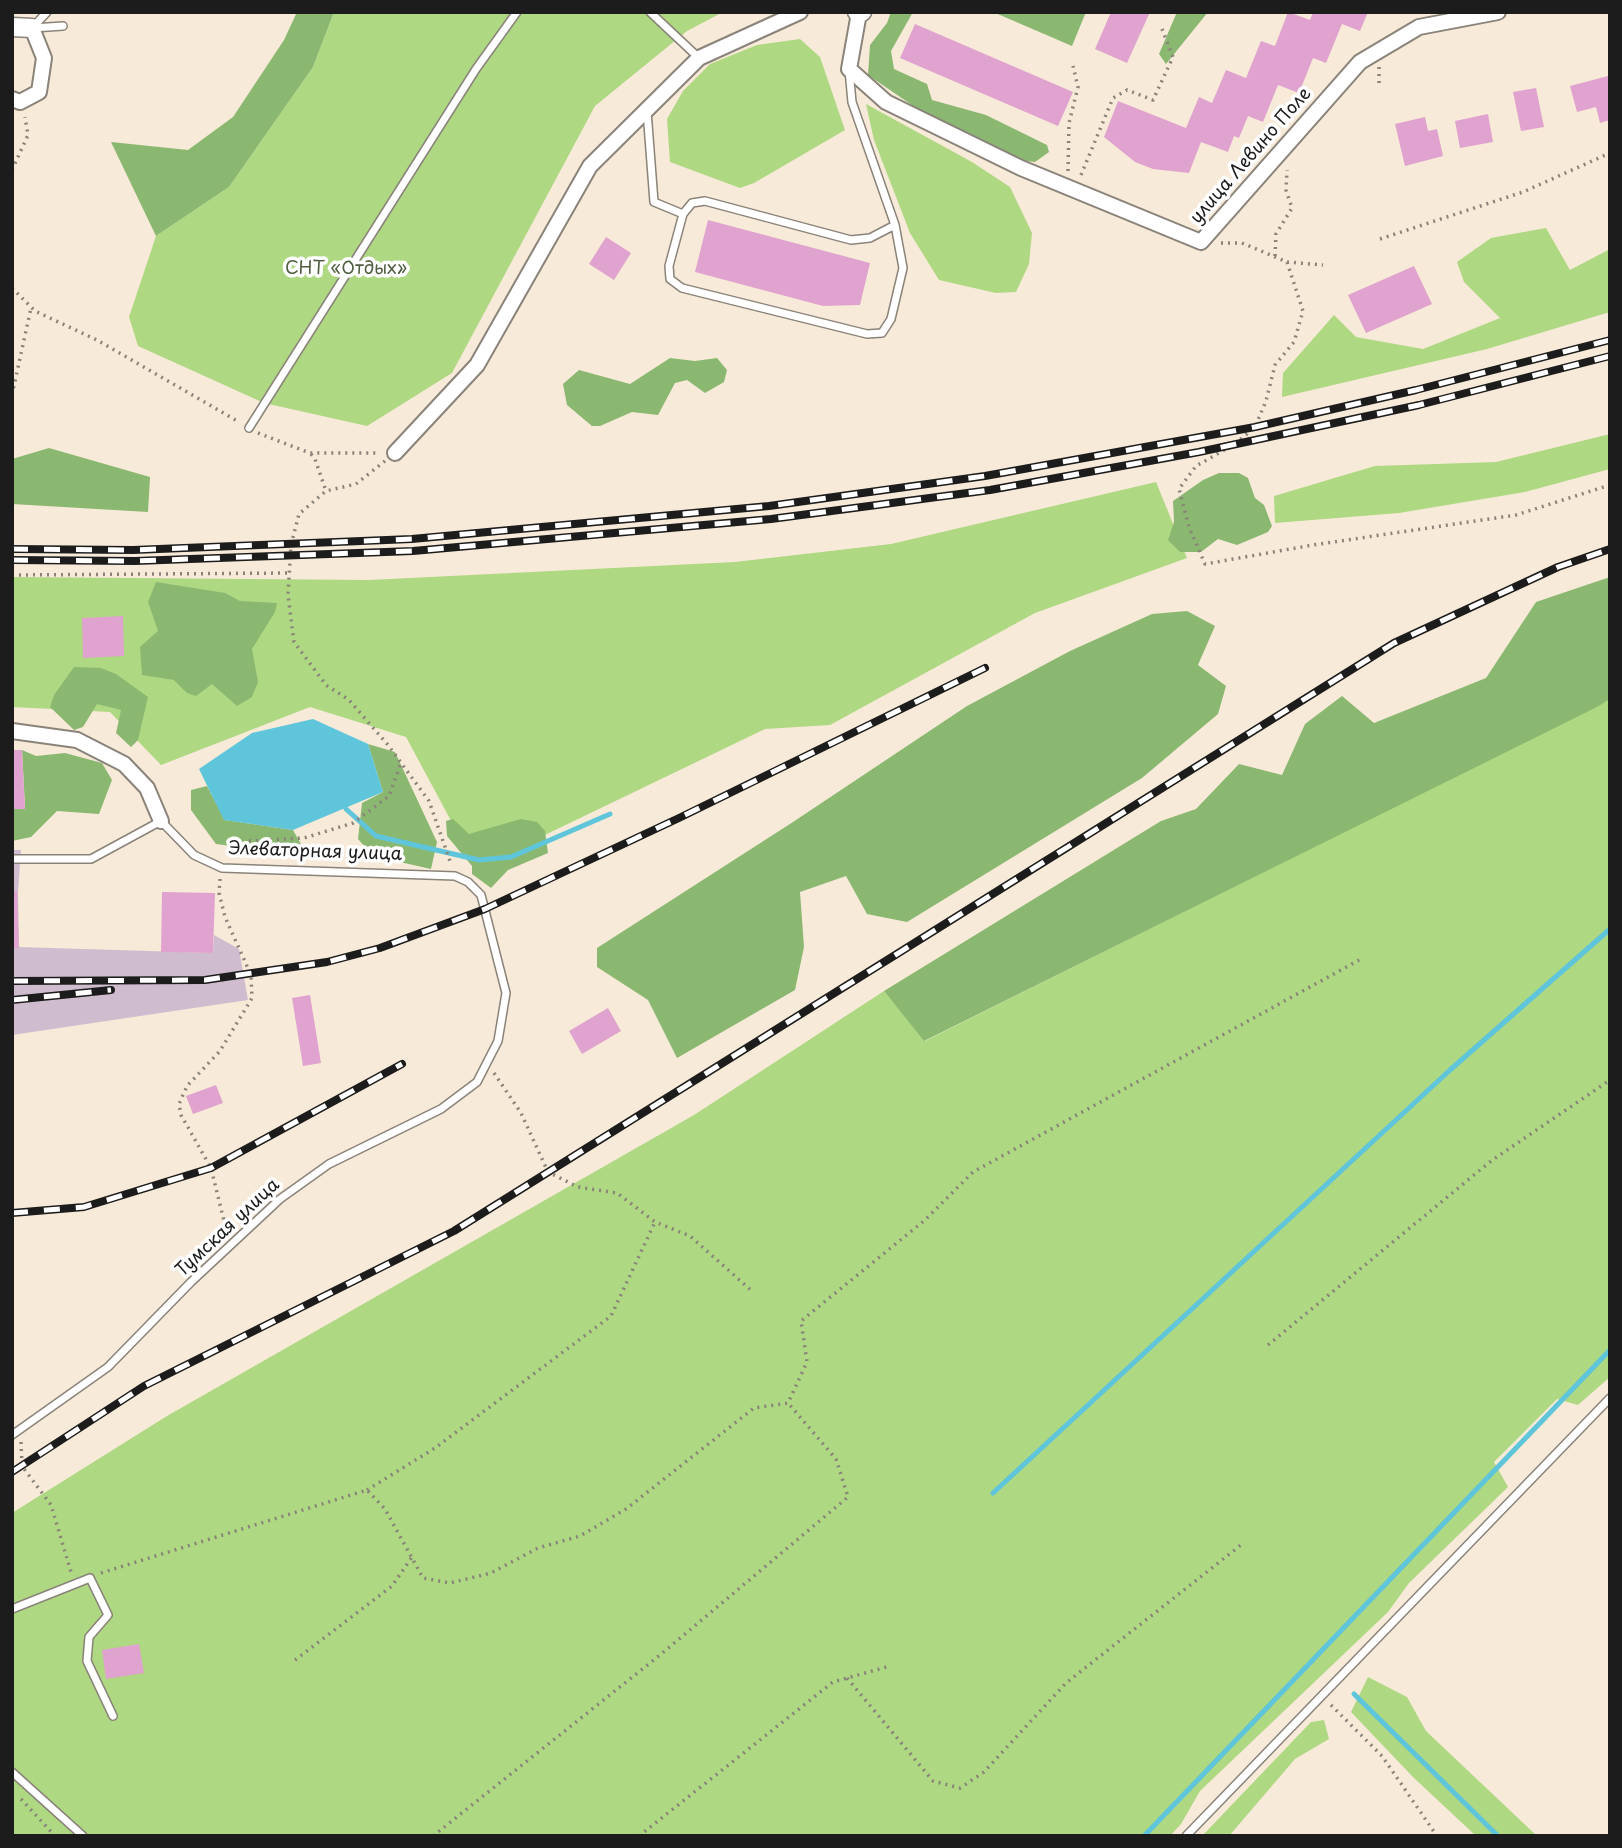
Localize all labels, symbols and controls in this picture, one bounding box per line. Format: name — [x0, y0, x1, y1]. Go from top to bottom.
street label: улица Левино Поле — [1186, 84, 1316, 228]
park label: СНТ «Отдых» — [285, 258, 407, 280]
street label: Элеваторная улица — [228, 838, 402, 866]
street label: Тумская улица — [172, 1174, 284, 1282]

